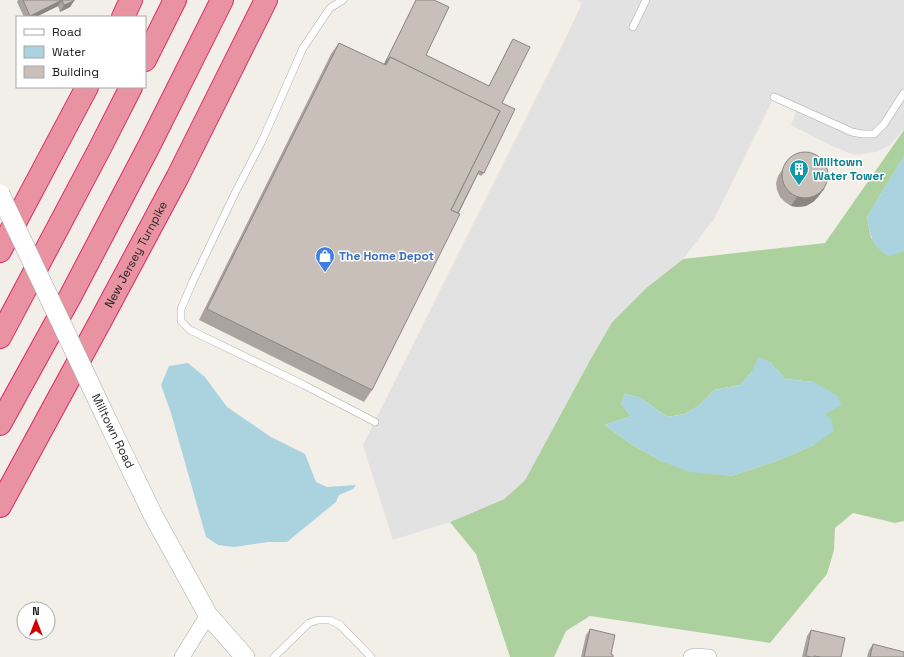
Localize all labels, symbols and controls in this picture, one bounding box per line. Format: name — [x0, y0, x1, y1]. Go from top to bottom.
legend — [16, 16, 146, 88]
text: Road — [52, 24, 81, 40]
text: Water — [52, 44, 86, 60]
text: Building — [52, 64, 99, 80]
place label: Milltown Water Tower — [813, 154, 884, 184]
building icon: Milltown Water Tower — [788, 158, 810, 186]
street label: New Jersey Turnpike — [101, 198, 171, 311]
shop icon: The Home Depot — [314, 245, 336, 273]
place label: The Home Depot — [339, 248, 434, 264]
street label: Milltown Road — [88, 391, 138, 471]
north arrow — [16, 601, 56, 641]
text: N — [32, 604, 40, 618]

